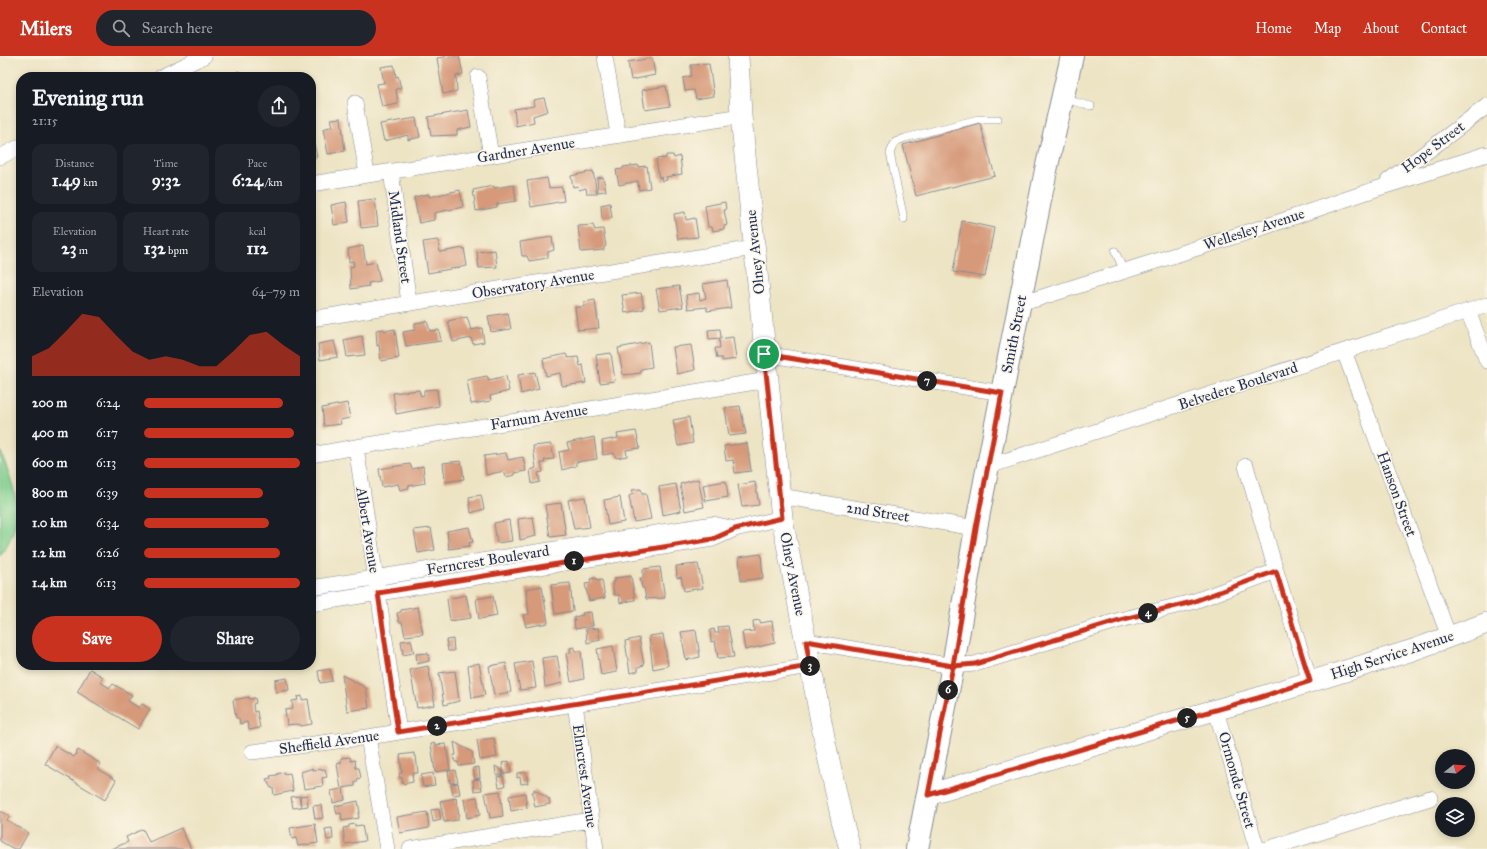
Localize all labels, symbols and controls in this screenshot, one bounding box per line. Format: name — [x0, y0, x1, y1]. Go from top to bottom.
search box — [96, 10, 376, 46]
text: Milers — [20, 17, 72, 40]
icon: search — [110, 17, 132, 39]
text: Search here — [142, 19, 213, 37]
text: Home — [1255, 20, 1292, 37]
text: Map — [1314, 20, 1341, 37]
text: About — [1363, 20, 1399, 37]
text: Contact — [1421, 20, 1467, 37]
text: Evening run — [32, 84, 144, 111]
button: share — [258, 85, 300, 127]
text: 21:15 — [32, 113, 58, 129]
street label: Hope Street — [1398, 117, 1469, 177]
street label: Gardner Avenue — [476, 133, 576, 167]
text: Distance — [55, 157, 94, 170]
text: Time — [154, 157, 178, 170]
text: Pace — [247, 157, 267, 170]
text: 1.49 — [52, 170, 81, 191]
text: 9:32 — [152, 170, 180, 191]
text: 6:24 — [232, 170, 263, 191]
text: km — [81, 176, 98, 189]
text: /km — [263, 176, 283, 189]
street label: Midland Street — [385, 189, 416, 285]
street label: Wellesley Avenue — [1201, 204, 1307, 254]
street label: Olney Avenue — [742, 209, 768, 295]
text: Elevation — [53, 225, 97, 238]
text: Heart rate — [143, 225, 189, 238]
text: kcal — [249, 225, 266, 238]
text: 23 — [61, 238, 76, 259]
text: 132 — [144, 238, 166, 259]
text: 112 — [246, 238, 268, 259]
text: m — [76, 244, 88, 257]
text: bpm — [166, 244, 188, 257]
street label: Observatory Avenue — [471, 265, 595, 303]
text: Elevation — [32, 284, 84, 300]
text: 64–79 m — [252, 284, 300, 300]
street label: Smith Street — [998, 293, 1031, 375]
pin — [747, 337, 781, 371]
icon: arrive — [753, 343, 775, 365]
street label: Belvedere Boulevard — [1176, 358, 1300, 414]
pin: 7 — [917, 371, 937, 391]
text: 7 — [924, 374, 930, 387]
text: 200 m — [32, 395, 67, 411]
text: 6:24 — [96, 395, 120, 411]
street label: Farnum Avenue — [489, 400, 589, 434]
text: 400 m — [32, 425, 68, 441]
text: 6:17 — [96, 425, 118, 441]
street label: Hanson Street — [1373, 449, 1421, 540]
text: 600 m — [32, 455, 68, 471]
text: 6:13 — [96, 455, 116, 471]
text: 800 m — [32, 485, 68, 501]
text: 6:39 — [96, 485, 118, 501]
street label: Albert Avenue — [352, 485, 384, 574]
street label: 2nd Street — [845, 498, 911, 526]
text: 1.0 km — [32, 515, 67, 531]
text: 6:34 — [96, 515, 118, 531]
street label: Olney Avenue — [776, 531, 810, 617]
street label: Ferncrest Boulevard — [425, 541, 551, 579]
text: 1.2 km — [32, 545, 66, 561]
text: 6:26 — [96, 545, 119, 561]
pin: 1 — [564, 551, 584, 571]
text: 1 — [572, 554, 576, 567]
text: 1.4 km — [32, 575, 67, 591]
text: 6:13 — [96, 575, 116, 591]
pin: 4 — [1138, 603, 1158, 623]
text: 4 — [1145, 606, 1151, 619]
button: Save — [32, 616, 162, 662]
button: Share — [170, 616, 300, 662]
street label: High Service Avenue — [1328, 627, 1456, 683]
pin: 3 — [800, 656, 820, 676]
text: 3 — [808, 659, 812, 672]
pin: 6 — [938, 680, 958, 700]
text: 6 — [945, 683, 951, 696]
pin: 5 — [1177, 708, 1197, 728]
text: 5 — [1184, 711, 1190, 724]
pin: 2 — [427, 716, 447, 736]
text: 2 — [434, 719, 440, 732]
street label: Elmcrest Avenue — [569, 723, 601, 829]
street label: Sheffield Avenue — [278, 726, 380, 758]
street label: Ormonde Street — [1215, 730, 1260, 831]
north arrow — [1435, 749, 1475, 789]
map controls — [1435, 749, 1475, 837]
button: layers — [1435, 797, 1475, 837]

